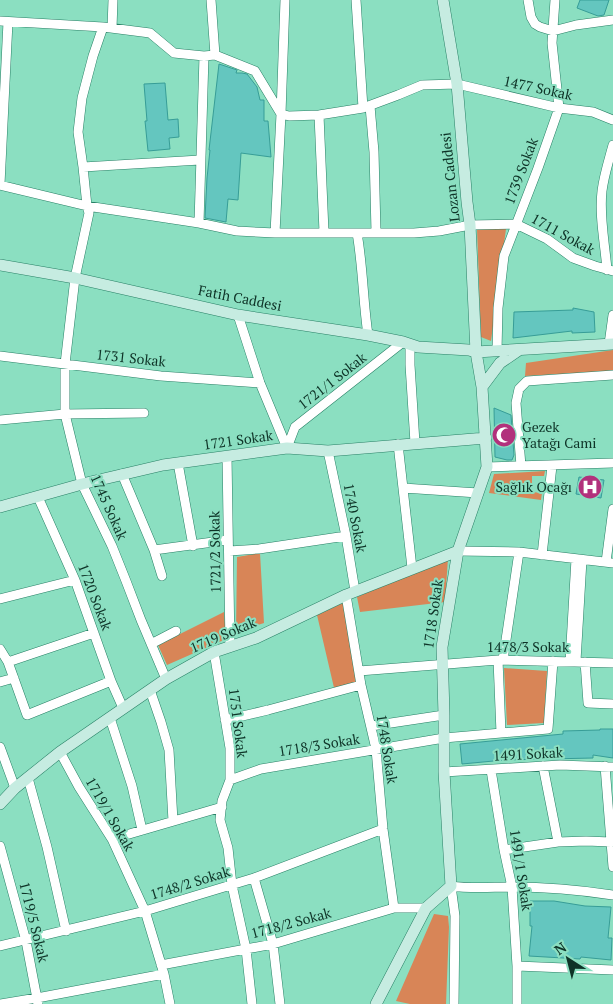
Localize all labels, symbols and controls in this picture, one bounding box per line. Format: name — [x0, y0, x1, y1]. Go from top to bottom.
street label: 1477 Sokak — [502, 71, 575, 104]
street label: Lozan Caddesi — [435, 131, 464, 223]
street label: 1739 Sokak — [499, 134, 542, 207]
street label: 1711 Sokak — [528, 208, 599, 259]
street label: Fatih Caddesi — [197, 280, 283, 315]
street label: 1731 Sokak — [95, 344, 168, 371]
street label: 1721/1 Sokak — [293, 347, 371, 413]
place label: Gezek Yatağı Cami — [522, 417, 597, 452]
mosque icon: Gezek Yatağı Cami — [491, 422, 517, 448]
street label: 1721 Sokak — [202, 425, 275, 454]
street label: 1745 Sokak — [87, 471, 133, 543]
hospital icon: Sağlık Ocağı — [577, 474, 603, 500]
place label: Sağlık Ocağı — [495, 477, 572, 496]
street label: 1740 Sokak — [339, 482, 372, 555]
street label: 1721/2 Sokak — [204, 510, 225, 593]
street label: 1720 Sokak — [74, 561, 117, 634]
street label: 1718 Sokak — [418, 577, 447, 650]
street label: 1719 Sokak — [187, 612, 259, 657]
street label: 1478/3 Sokak — [487, 637, 570, 656]
street label: 1751 Sokak — [225, 687, 252, 760]
street label: 1748 Sokak — [373, 713, 402, 786]
street label: 1718/3 Sokak — [277, 729, 362, 760]
street label: 1491 Sokak — [493, 742, 564, 765]
street label: 1719/1 Sokak — [82, 773, 140, 855]
street label: 1491/1 Sokak — [506, 828, 537, 913]
street label: 1748/2 Sokak — [148, 861, 233, 904]
street label: 1719/5 Sokak — [15, 880, 54, 965]
street label: 1718/2 Sokak — [249, 902, 334, 942]
north arrow — [543, 934, 593, 984]
text: N — [550, 937, 570, 959]

